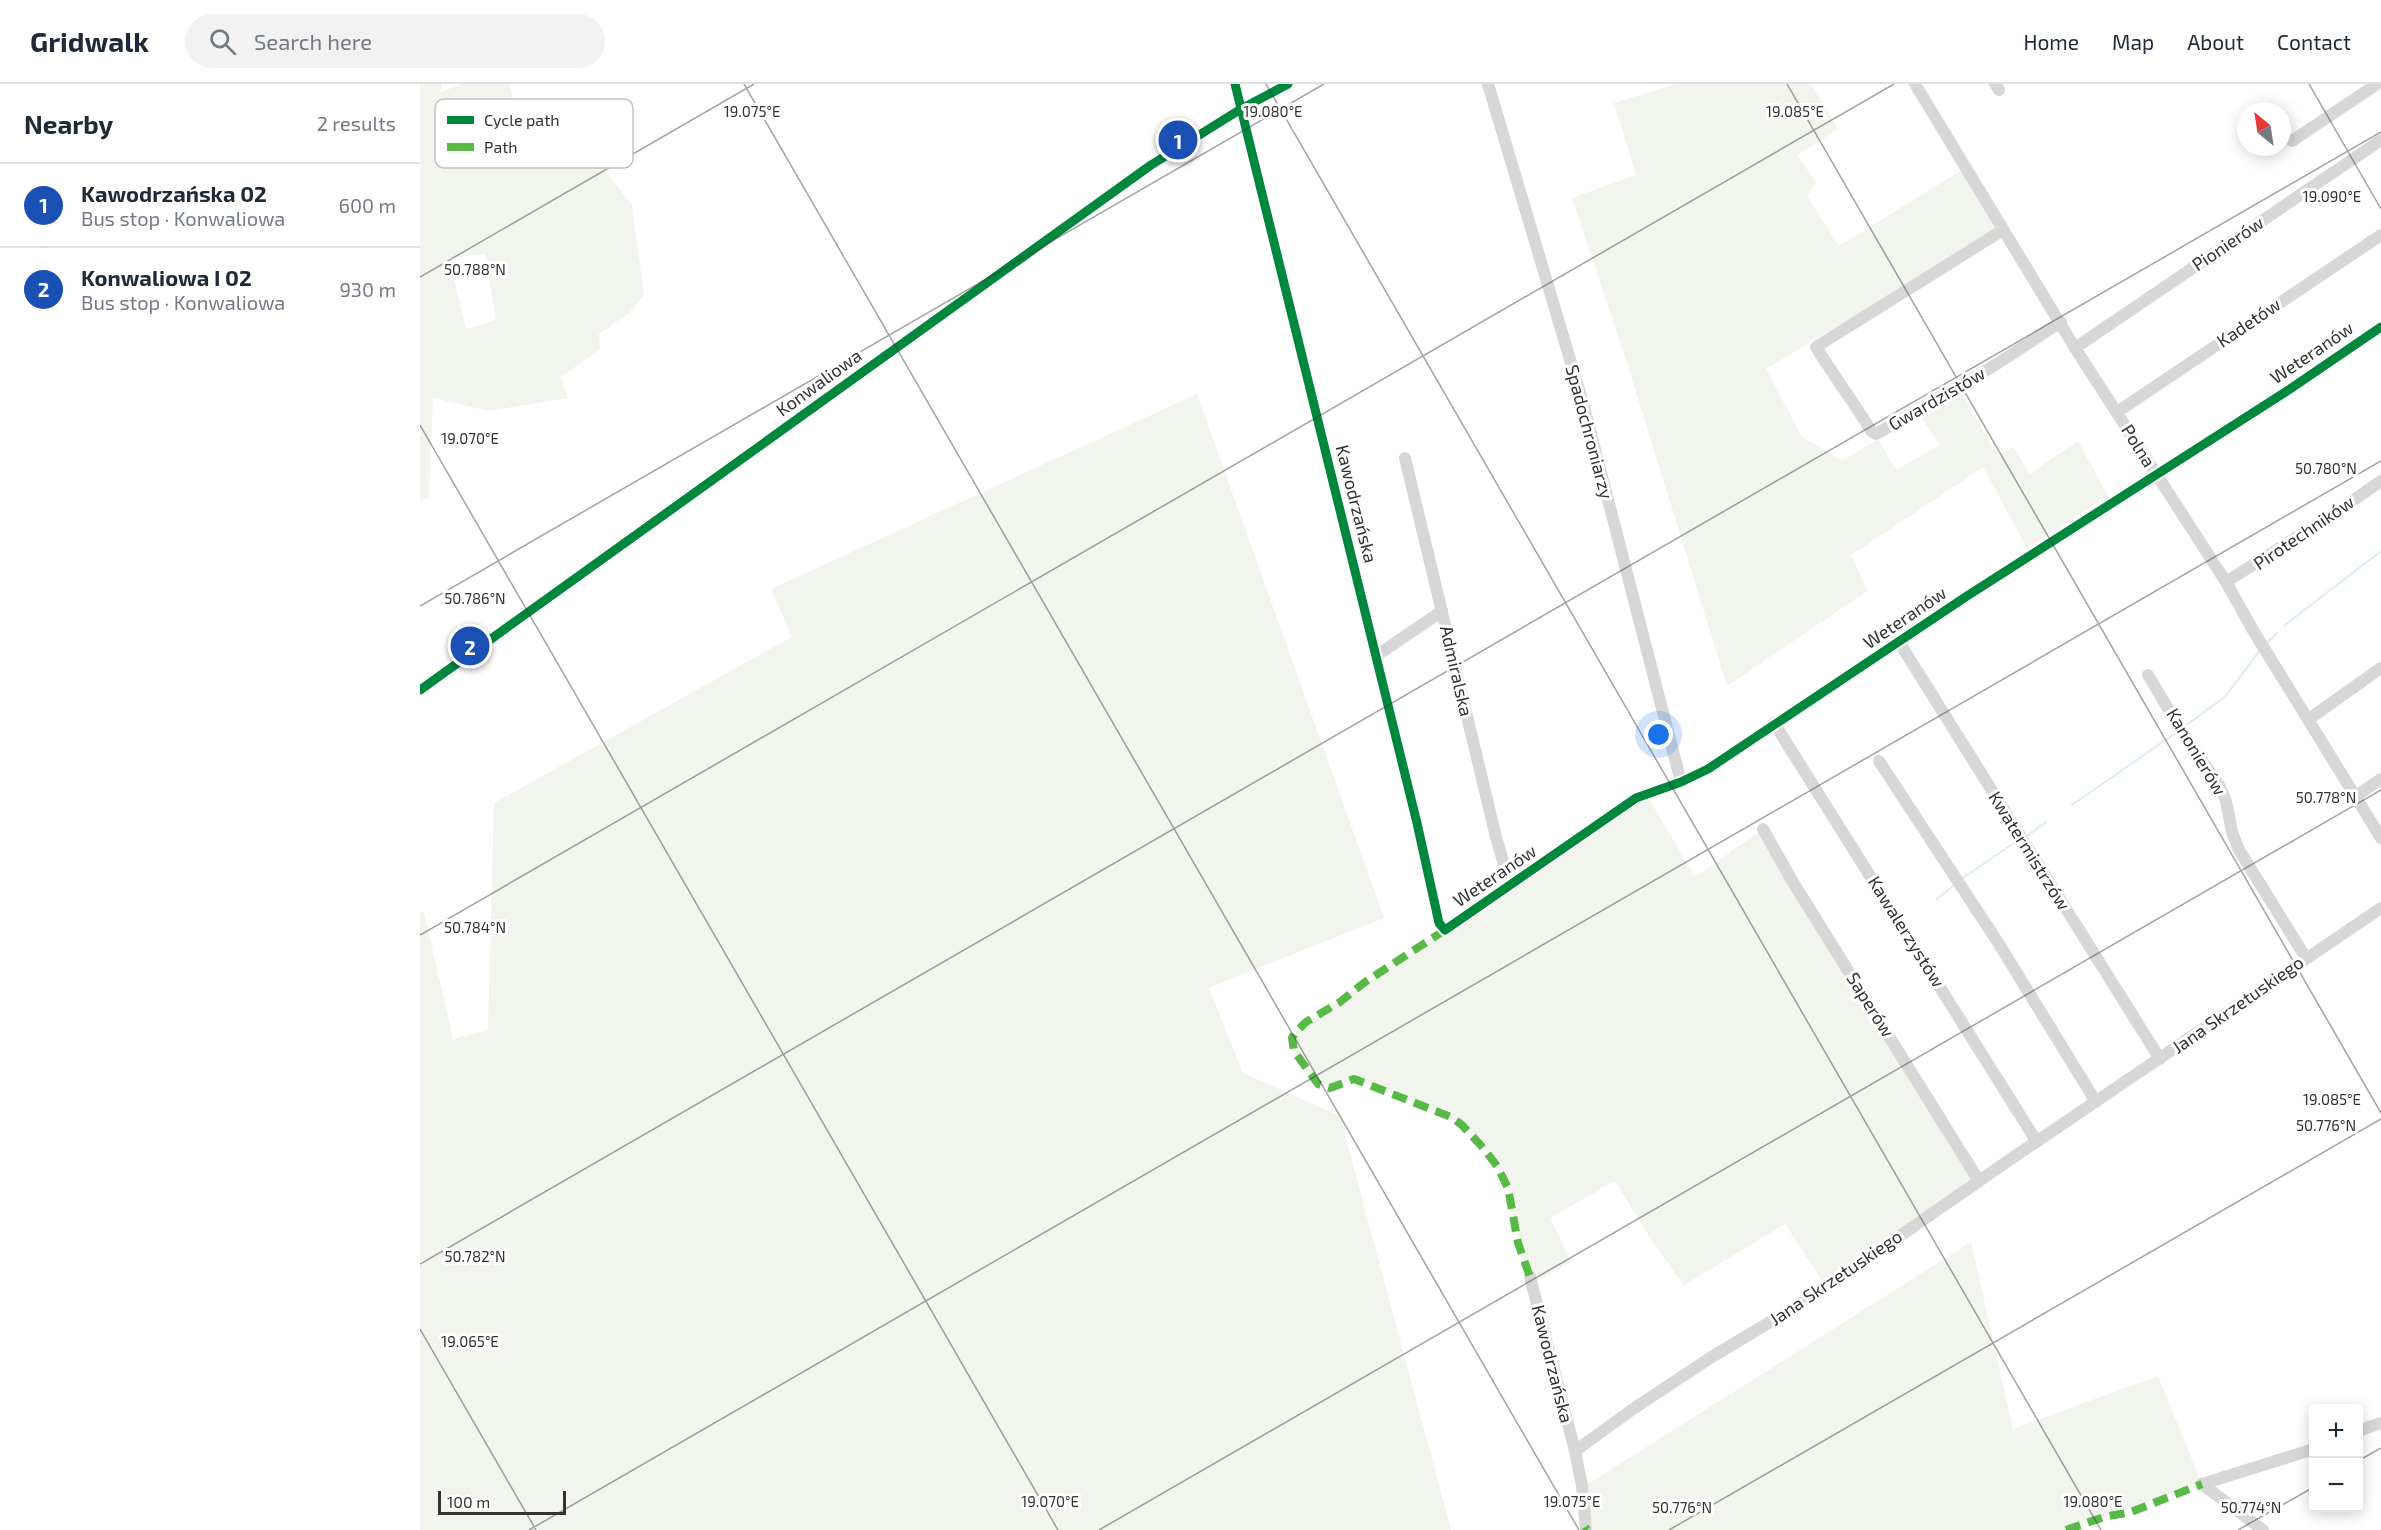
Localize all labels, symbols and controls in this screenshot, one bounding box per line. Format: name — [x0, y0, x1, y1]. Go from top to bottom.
search box — [185, 14, 605, 68]
text: Gridwalk — [30, 24, 149, 58]
icon: search — [206, 25, 239, 58]
text: Search here — [254, 28, 372, 54]
text: Home — [2023, 29, 2079, 54]
text: Map — [2112, 29, 2154, 54]
text: About — [2187, 29, 2244, 54]
text: Contact — [2277, 29, 2351, 54]
legend — [435, 99, 633, 168]
text: 19.075°E — [724, 102, 780, 120]
text: 19.080°E — [1243, 102, 1303, 120]
text: 19.085°E — [1766, 102, 1824, 120]
north arrow — [2237, 102, 2291, 156]
text: Nearby — [24, 108, 113, 139]
text: Cycle path — [484, 110, 560, 129]
text: 2 results — [317, 111, 396, 135]
pin: 1 — [1158, 118, 1197, 162]
text: Path — [484, 137, 518, 156]
text: Kawodrzańska 02 — [81, 180, 267, 206]
text: 19.090°E — [2303, 187, 2361, 205]
text: 1 — [39, 193, 48, 217]
text: 600 m — [338, 193, 396, 217]
text: Bus stop · Konwaliowa — [81, 206, 285, 230]
street label: Pionierów — [2187, 211, 2268, 275]
text: 50.788°N — [444, 260, 506, 278]
text: Konwaliowa I 02 — [81, 264, 252, 290]
text: 2 — [38, 277, 49, 301]
text: 930 m — [339, 277, 396, 301]
text: Bus stop · Konwaliowa — [81, 290, 285, 314]
street label: Kadetów — [2212, 293, 2285, 352]
street label: Weteranów — [2266, 316, 2357, 388]
street label: Konwaliowa — [771, 344, 865, 421]
street label: Spadochroniarzy — [1561, 362, 1619, 502]
street label: Gwardzistów — [1884, 362, 1989, 435]
street label: Polna — [2117, 420, 2160, 471]
text: 19.070°E — [441, 429, 499, 447]
street label: Kawodrzańska — [1332, 443, 1382, 565]
text: 50.780°N — [2295, 459, 2357, 477]
street label: Pirotechników — [2249, 490, 2358, 574]
street label: Weteranów — [1859, 581, 1950, 653]
text: 50.786°N — [444, 589, 506, 607]
street label: Admiralska — [1436, 623, 1478, 718]
pin: 2 — [451, 624, 490, 668]
street label: Kanonierów — [2162, 704, 2232, 799]
your location — [1644, 720, 1673, 749]
street label: Kwatermistrzów — [1984, 787, 2075, 914]
text: 50.778°N — [2296, 788, 2356, 806]
street label: Weteranów — [1449, 839, 1540, 911]
street label: Kawalerzystów — [1864, 872, 1950, 991]
text: 50.784°N — [444, 918, 506, 936]
street label: Jana Skrzetuskiego — [2167, 951, 2307, 1058]
street label: Saperów — [1842, 968, 1899, 1041]
text: 19.085°E — [2303, 1090, 2361, 1108]
text: 50.776°N — [2296, 1116, 2356, 1134]
street label: Jana Skrzetuskiego — [1765, 1225, 1906, 1330]
text: 50.782°N — [444, 1247, 506, 1265]
street label: Kawodrzańska — [1528, 1303, 1578, 1425]
text: 19.065°E — [441, 1332, 499, 1350]
map controls — [2309, 1404, 2363, 1512]
button: + — [2309, 1404, 2363, 1458]
button: − — [2309, 1458, 2363, 1512]
scale bar — [438, 1488, 566, 1516]
text: 100 m — [447, 1492, 490, 1511]
text: 19.070°E — [1021, 1492, 1079, 1510]
text: 19.075°E — [1544, 1492, 1600, 1510]
text: 19.080°E — [2063, 1492, 2123, 1510]
text: 50.776°N — [1652, 1498, 1712, 1516]
text: 50.774°N — [2221, 1498, 2281, 1516]

